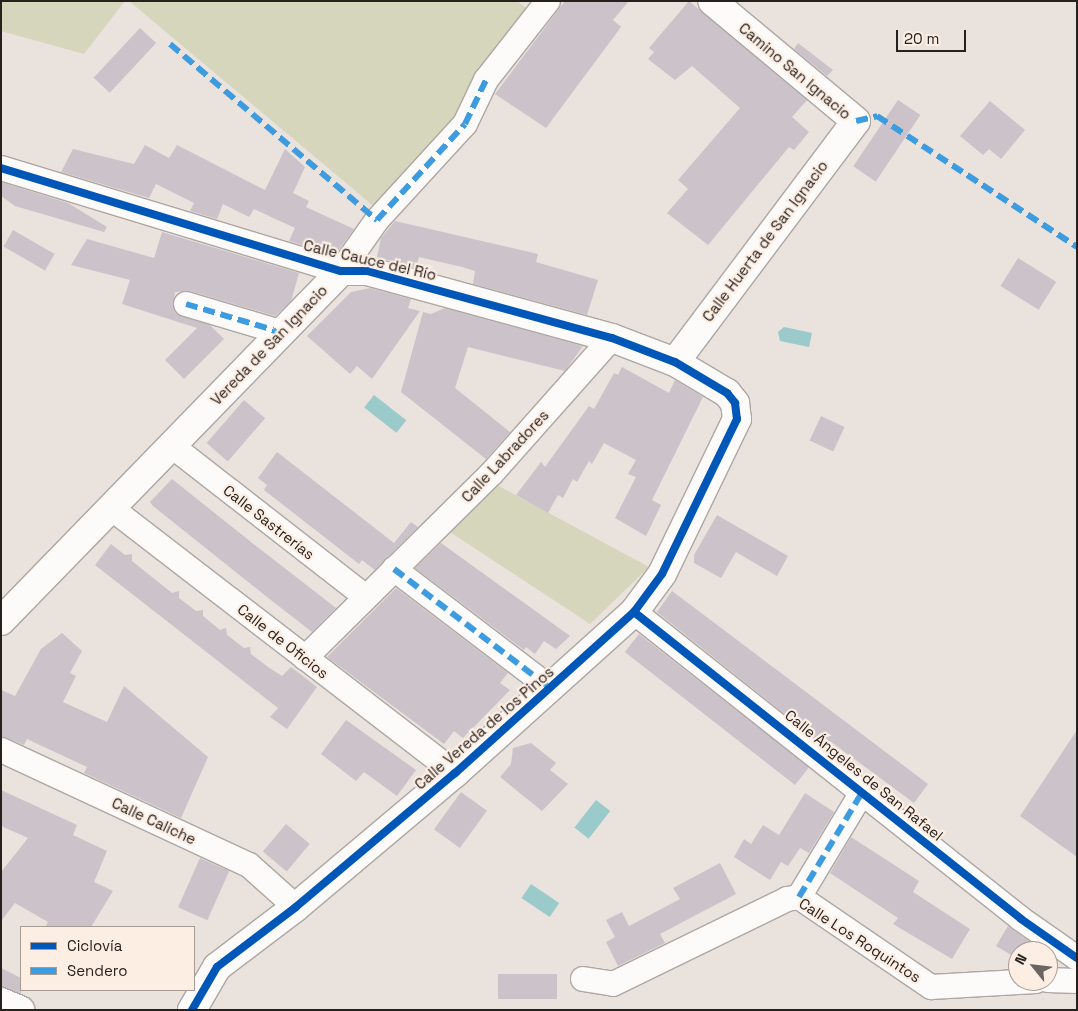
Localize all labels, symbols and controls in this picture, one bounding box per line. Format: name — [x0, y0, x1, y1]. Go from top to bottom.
street label: Camino San Ignacio — [735, 19, 855, 123]
scale bar — [898, 20, 968, 52]
text: 20 m — [904, 29, 939, 48]
street label: Calle Huerta de San Ignacio — [698, 157, 832, 325]
street label: Calle Cauce del Río — [302, 236, 438, 284]
street label: Vereda de San Ignacio — [207, 281, 331, 409]
street label: Calle Labradores — [458, 406, 552, 506]
street label: Calle Sastrerías — [220, 481, 318, 563]
street label: Calle de Oficios — [234, 600, 332, 682]
street label: Calle Vereda de los Pinos — [411, 663, 557, 793]
street label: Calle Ángeles de San Rafael — [781, 706, 947, 844]
street label: Calle Caliche — [109, 794, 199, 848]
street label: Calle Los Roquintos — [796, 894, 924, 986]
legend — [20, 926, 195, 991]
text: Ciclovía — [67, 936, 122, 955]
north arrow — [1008, 941, 1058, 991]
text: N — [1011, 951, 1031, 968]
text: Sendero — [67, 961, 127, 980]

